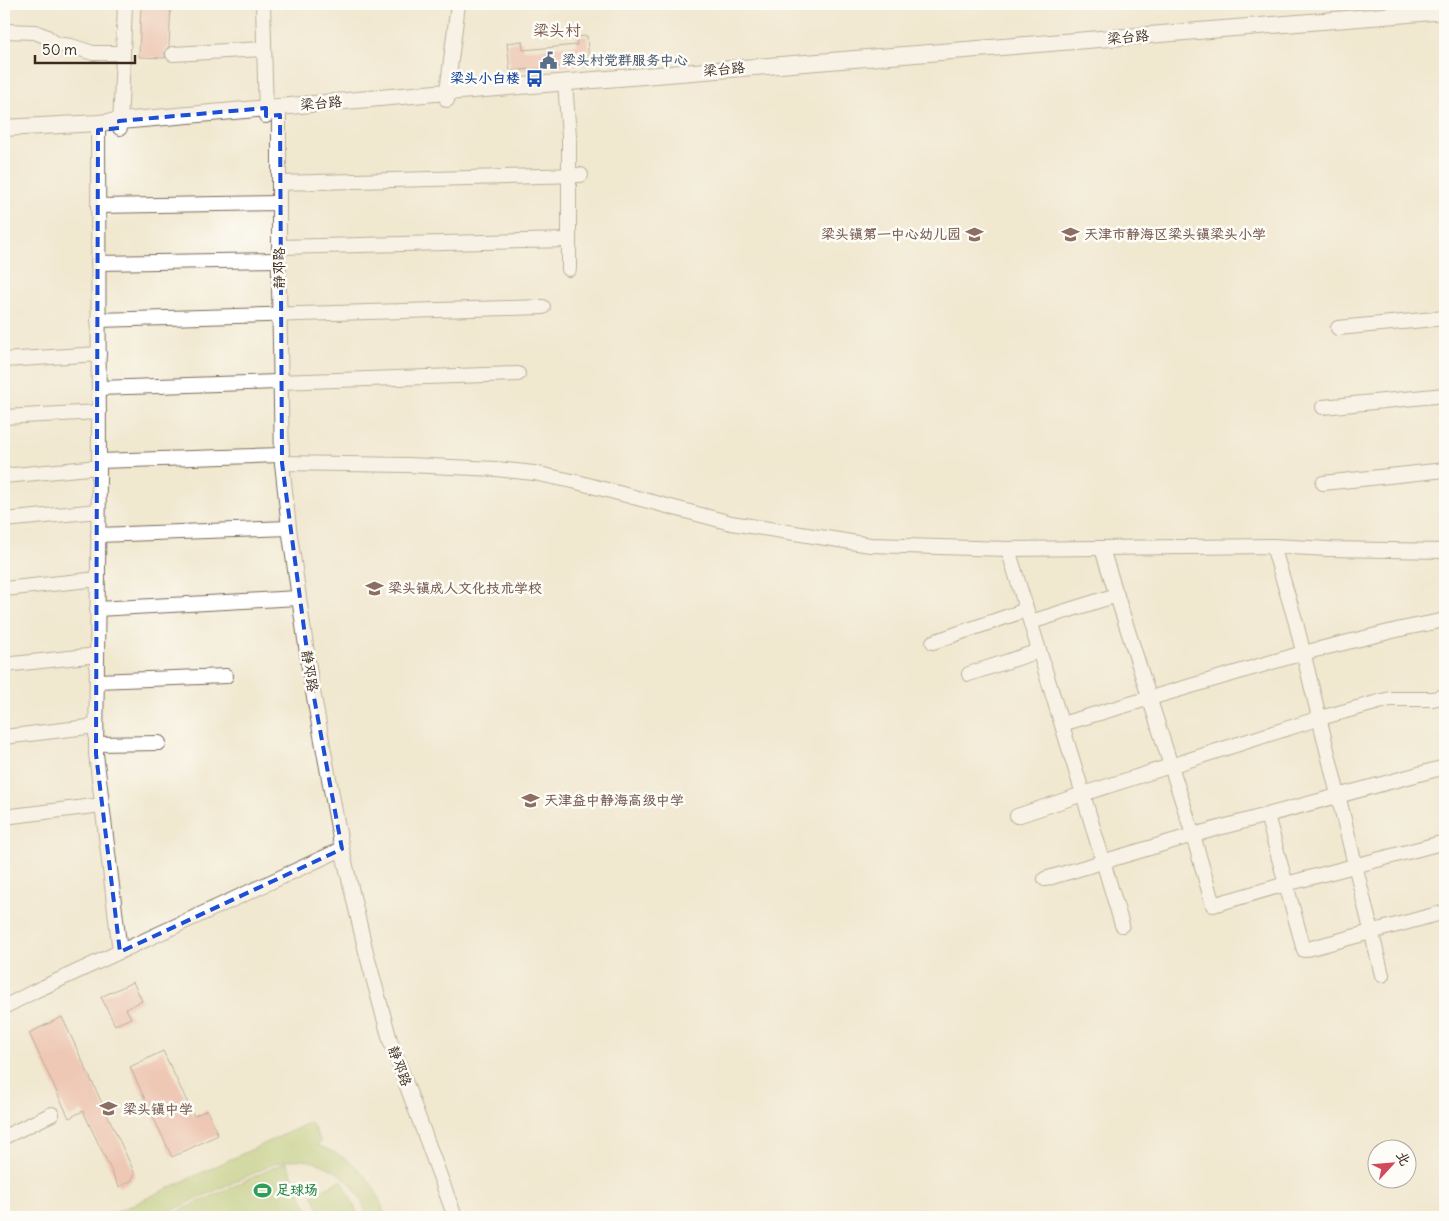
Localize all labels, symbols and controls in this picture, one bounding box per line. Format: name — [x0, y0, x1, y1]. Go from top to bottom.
district label: 梁头村 — [533, 20, 581, 40]
street label: 梁台路 — [1106, 26, 1150, 48]
scale bar — [35, 32, 135, 64]
text: 50 m — [42, 40, 77, 59]
public building icon: 梁头村党群服务中心 — [538, 50, 558, 70]
place label: 梁头村党群服务中心 — [562, 51, 688, 69]
street label: 梁台路 — [702, 58, 746, 80]
bus stop icon: 梁头小白楼 — [524, 68, 544, 88]
place label: 梁头小白楼 — [450, 69, 520, 87]
street label: 梁台路 — [299, 92, 343, 114]
school or university icon: 梁头镇第一中心幼儿园 — [965, 224, 985, 244]
school or university icon: 天津市静海区梁头镇梁头小学 — [1060, 224, 1080, 244]
place label: 梁头镇第一中心幼儿园 — [821, 225, 961, 243]
place label: 天津市静海区梁头镇梁头小学 — [1084, 225, 1266, 243]
street label: 静邓路 — [270, 247, 288, 289]
school or university icon: 梁头镇成人文化技术学校 — [364, 578, 384, 598]
place label: 梁头镇成人文化技术学校 — [388, 579, 542, 597]
street label: 静邓路 — [298, 649, 322, 693]
school or university icon: 天津益中静海高级中学 — [520, 790, 540, 810]
place label: 天津益中静海高级中学 — [544, 791, 684, 809]
street label: 静邓路 — [384, 1043, 416, 1089]
school or university icon: 梁头镇中学 — [99, 1099, 119, 1119]
place label: 梁头镇中学 — [123, 1100, 193, 1118]
north arrow — [1366, 1138, 1416, 1188]
text: 北 — [1393, 1148, 1415, 1169]
sports icon: 足球场 — [252, 1180, 272, 1200]
place label: 足球场 — [276, 1181, 318, 1199]

